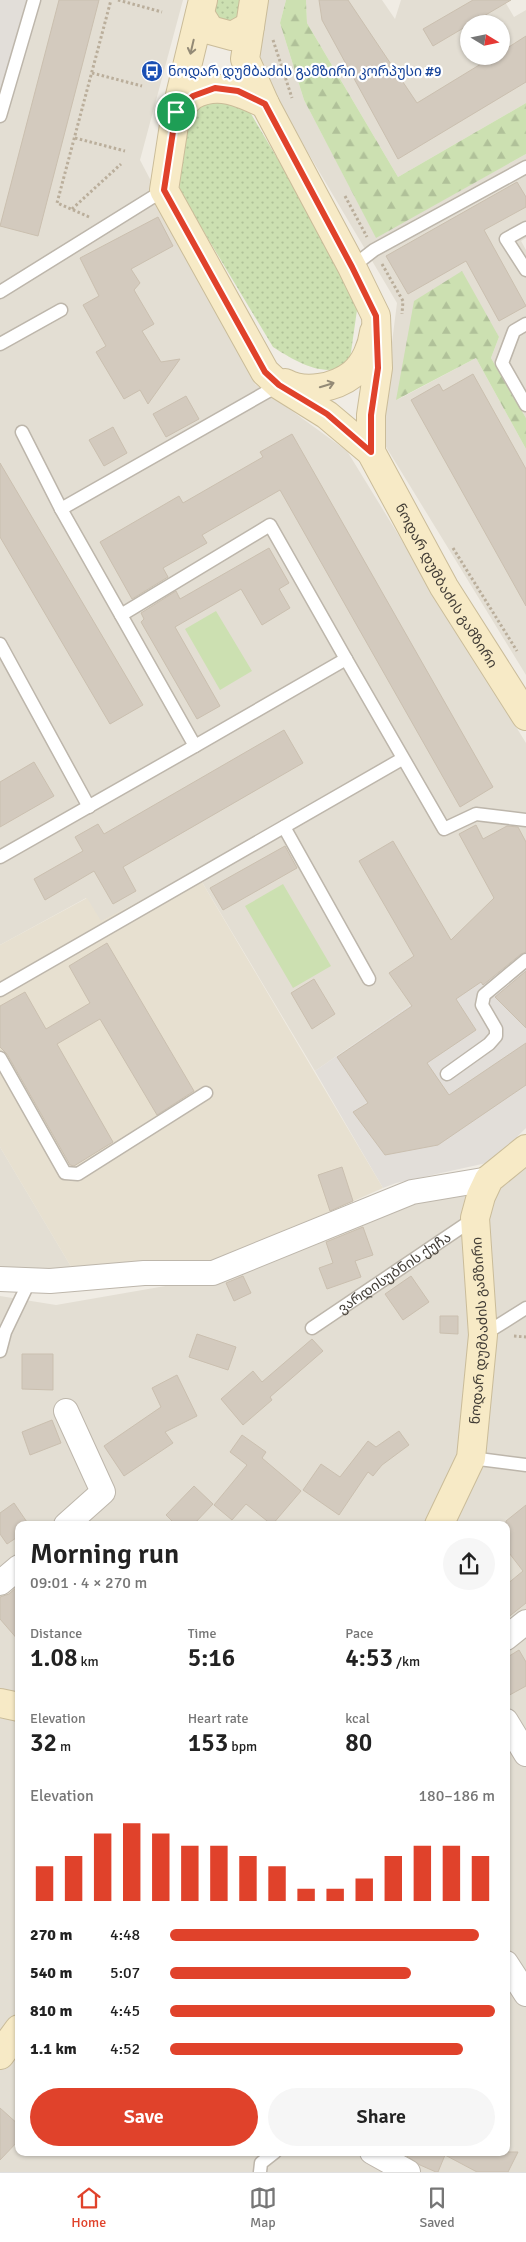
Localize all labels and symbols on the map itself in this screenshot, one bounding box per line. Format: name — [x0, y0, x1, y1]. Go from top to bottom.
north arrow — [460, 15, 510, 65]
one-way arrow — [187, 39, 196, 55]
bus stop icon: ნოდარ დუმბაძის გამზირი კორპუსი #9 — [140, 59, 164, 83]
place label: ნოდარ დუმბაძის გამზირი კორპუსი #9 — [168, 63, 442, 80]
pin — [155, 91, 197, 133]
one-way arrow — [318, 380, 334, 390]
street label: ნოდარ დუმბაძის გამზირი — [391, 501, 501, 671]
street label: ვარდისუბნის ქუჩა — [334, 1229, 454, 1317]
street label: ნოდარ დუმბაძის გამზირი — [466, 1237, 492, 1425]

